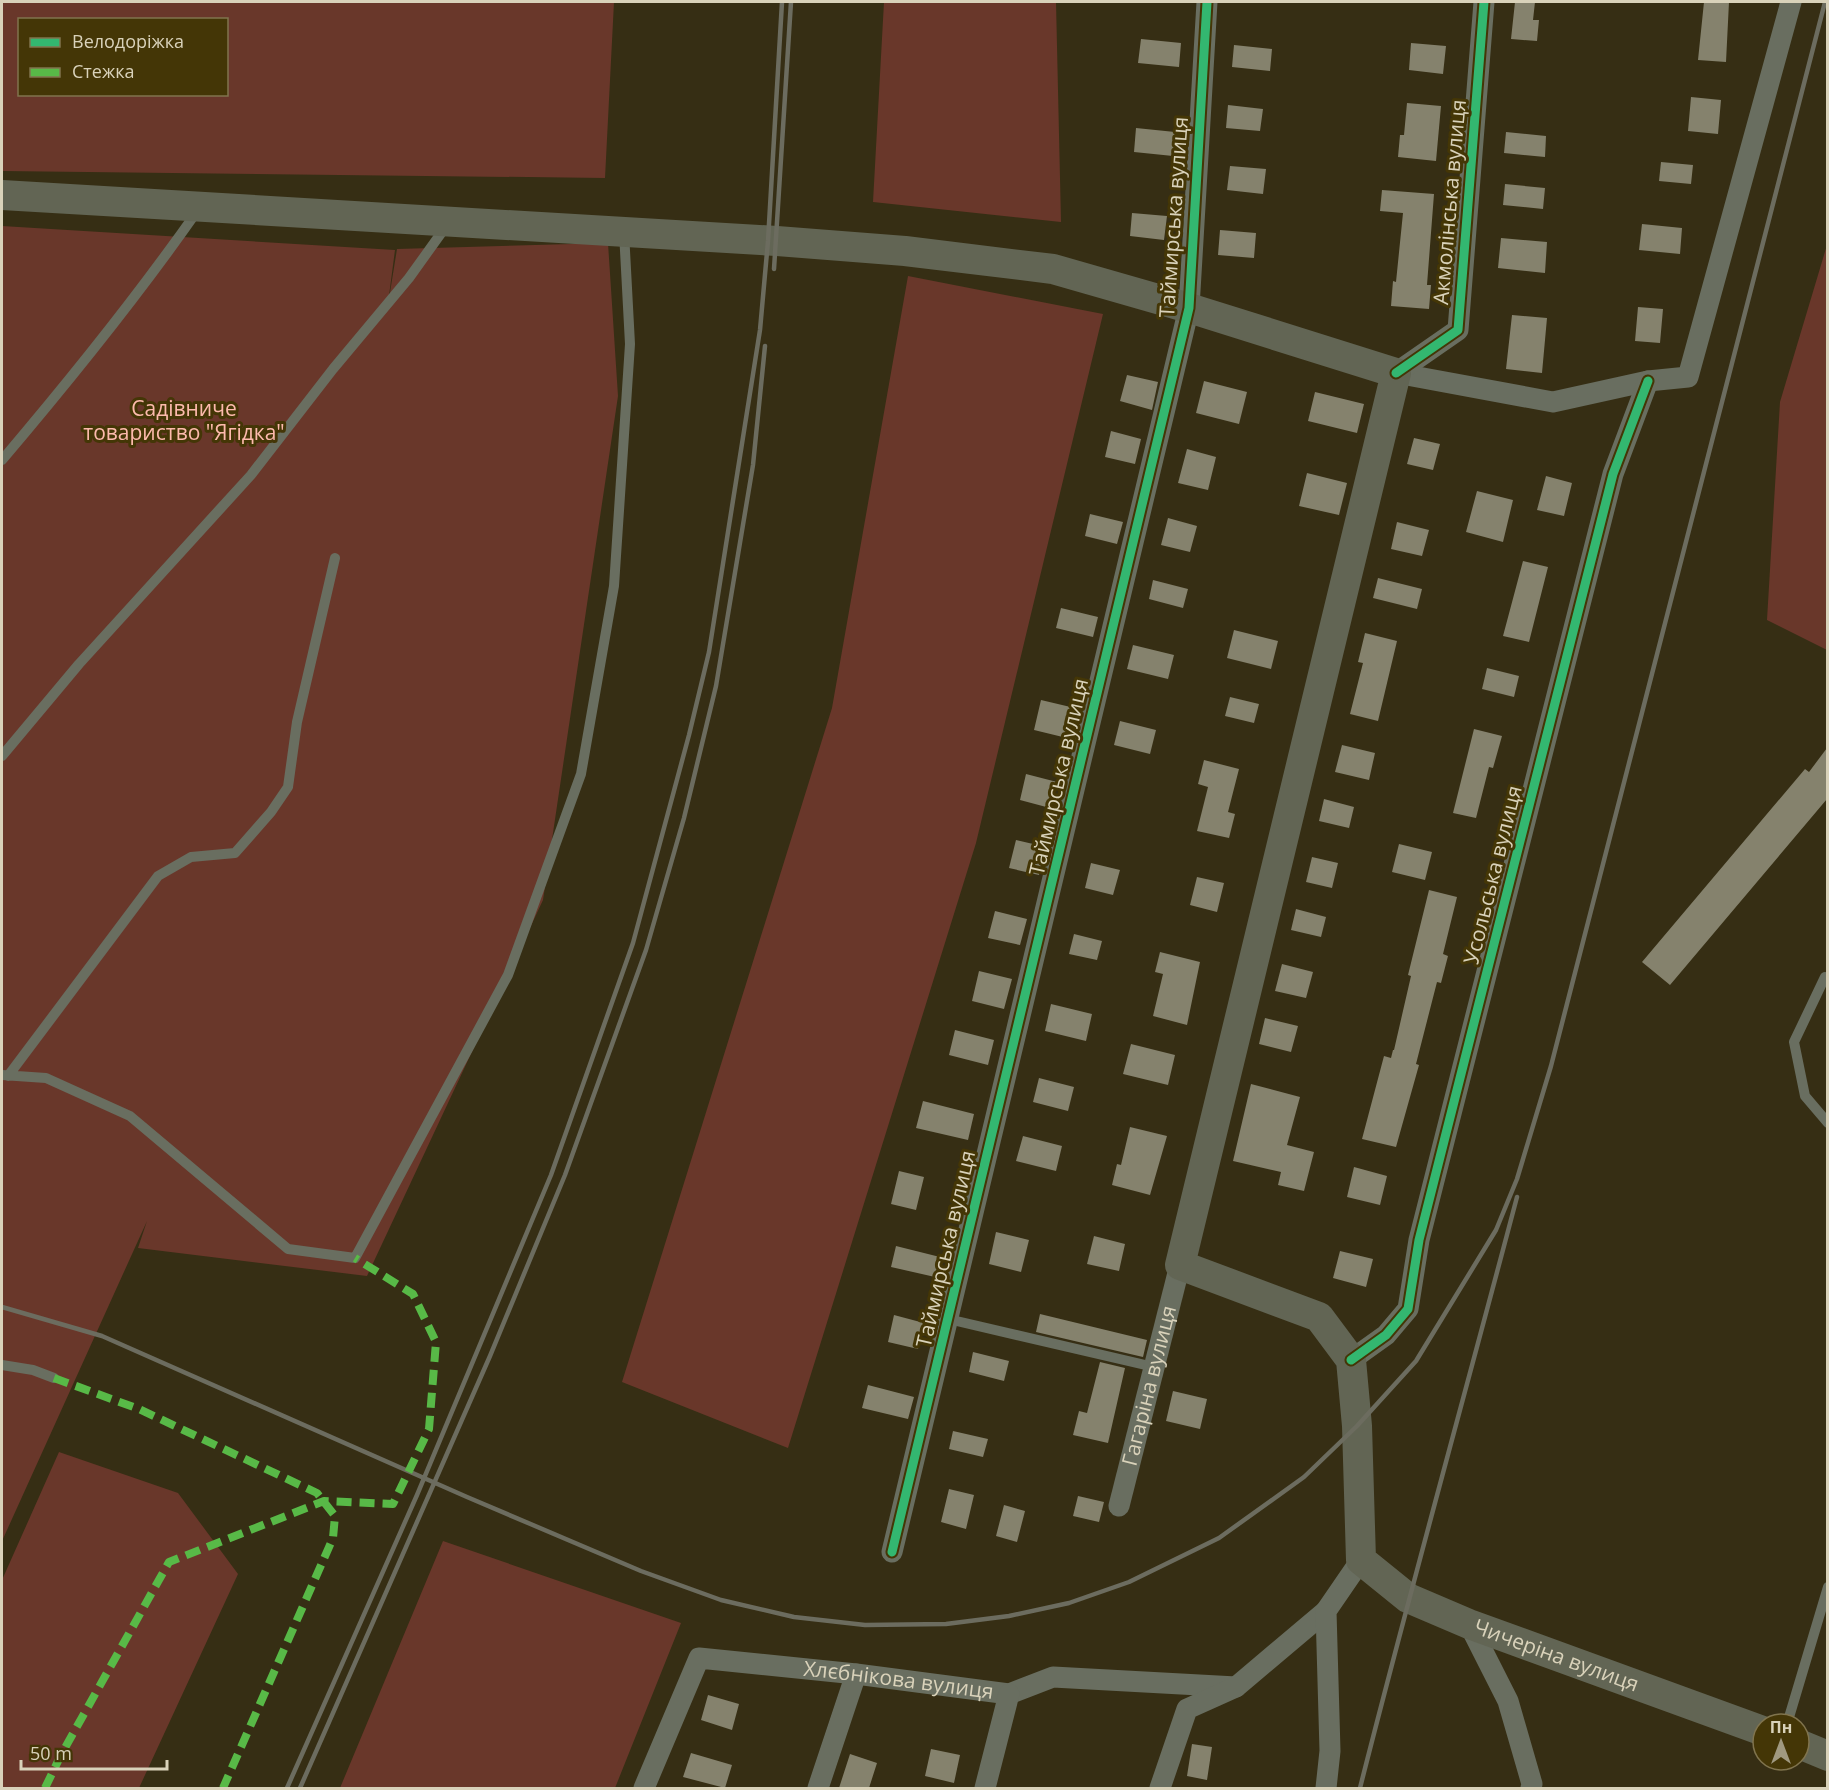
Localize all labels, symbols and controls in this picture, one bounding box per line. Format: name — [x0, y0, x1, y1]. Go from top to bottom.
legend — [18, 18, 228, 96]
text: Велодоріжка — [72, 29, 184, 53]
text: Стежка — [72, 59, 134, 83]
street label: Акмолiнська вулиця — [1426, 98, 1472, 306]
street label: Таймирська вулиця — [1152, 116, 1194, 318]
park label: Садівниче товариство "Ягідка" — [83, 394, 285, 446]
street label: Таймирська вулиця — [1022, 676, 1094, 878]
street label: Усольська вулиця — [1456, 782, 1528, 967]
street label: Таймирська вулиця — [909, 1148, 981, 1350]
street label: Гагаріна вулиця — [1115, 1302, 1182, 1469]
street label: Чичеріна вулиця — [1470, 1612, 1643, 1698]
street label: Хлєбнікова вулиця — [802, 1654, 995, 1705]
north arrow — [1751, 1712, 1811, 1772]
text: Пн — [1770, 1716, 1792, 1738]
scale bar — [21, 1733, 166, 1771]
text: 50 m — [30, 1741, 72, 1765]

